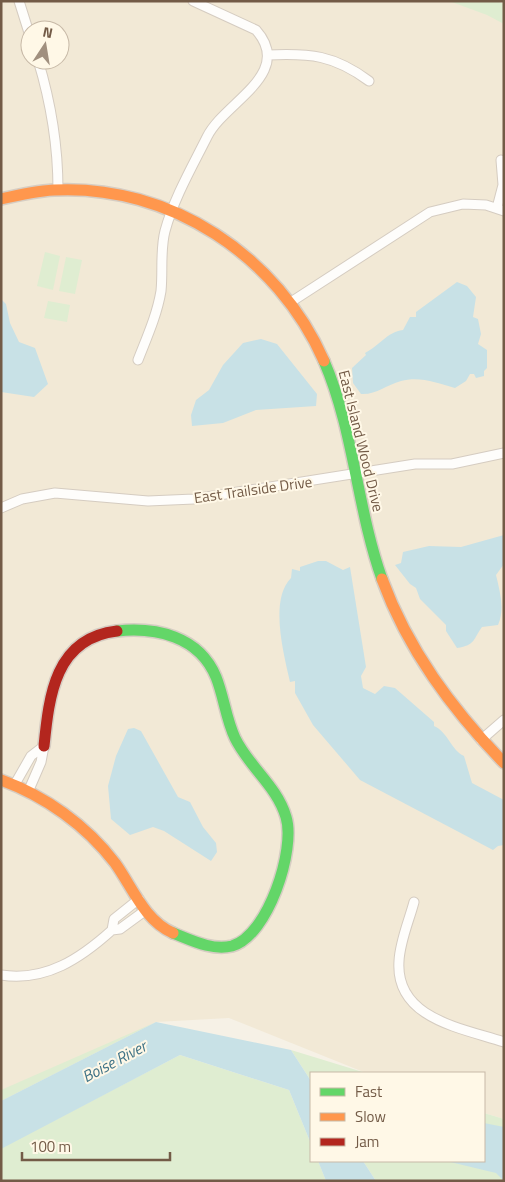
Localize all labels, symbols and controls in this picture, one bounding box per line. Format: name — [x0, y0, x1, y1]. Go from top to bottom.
north arrow — [20, 20, 70, 70]
text: N — [41, 21, 55, 43]
street label: East Island Wood Drive — [333, 368, 390, 514]
street label: East Trailside Drive — [192, 470, 314, 509]
water label: Boise River — [77, 1033, 152, 1088]
legend — [310, 1072, 485, 1162]
text: Fast — [355, 1080, 383, 1103]
text: Slow — [355, 1105, 386, 1128]
scale bar — [22, 1130, 170, 1162]
text: Jam — [355, 1130, 379, 1153]
text: 100 m — [30, 1135, 71, 1158]

